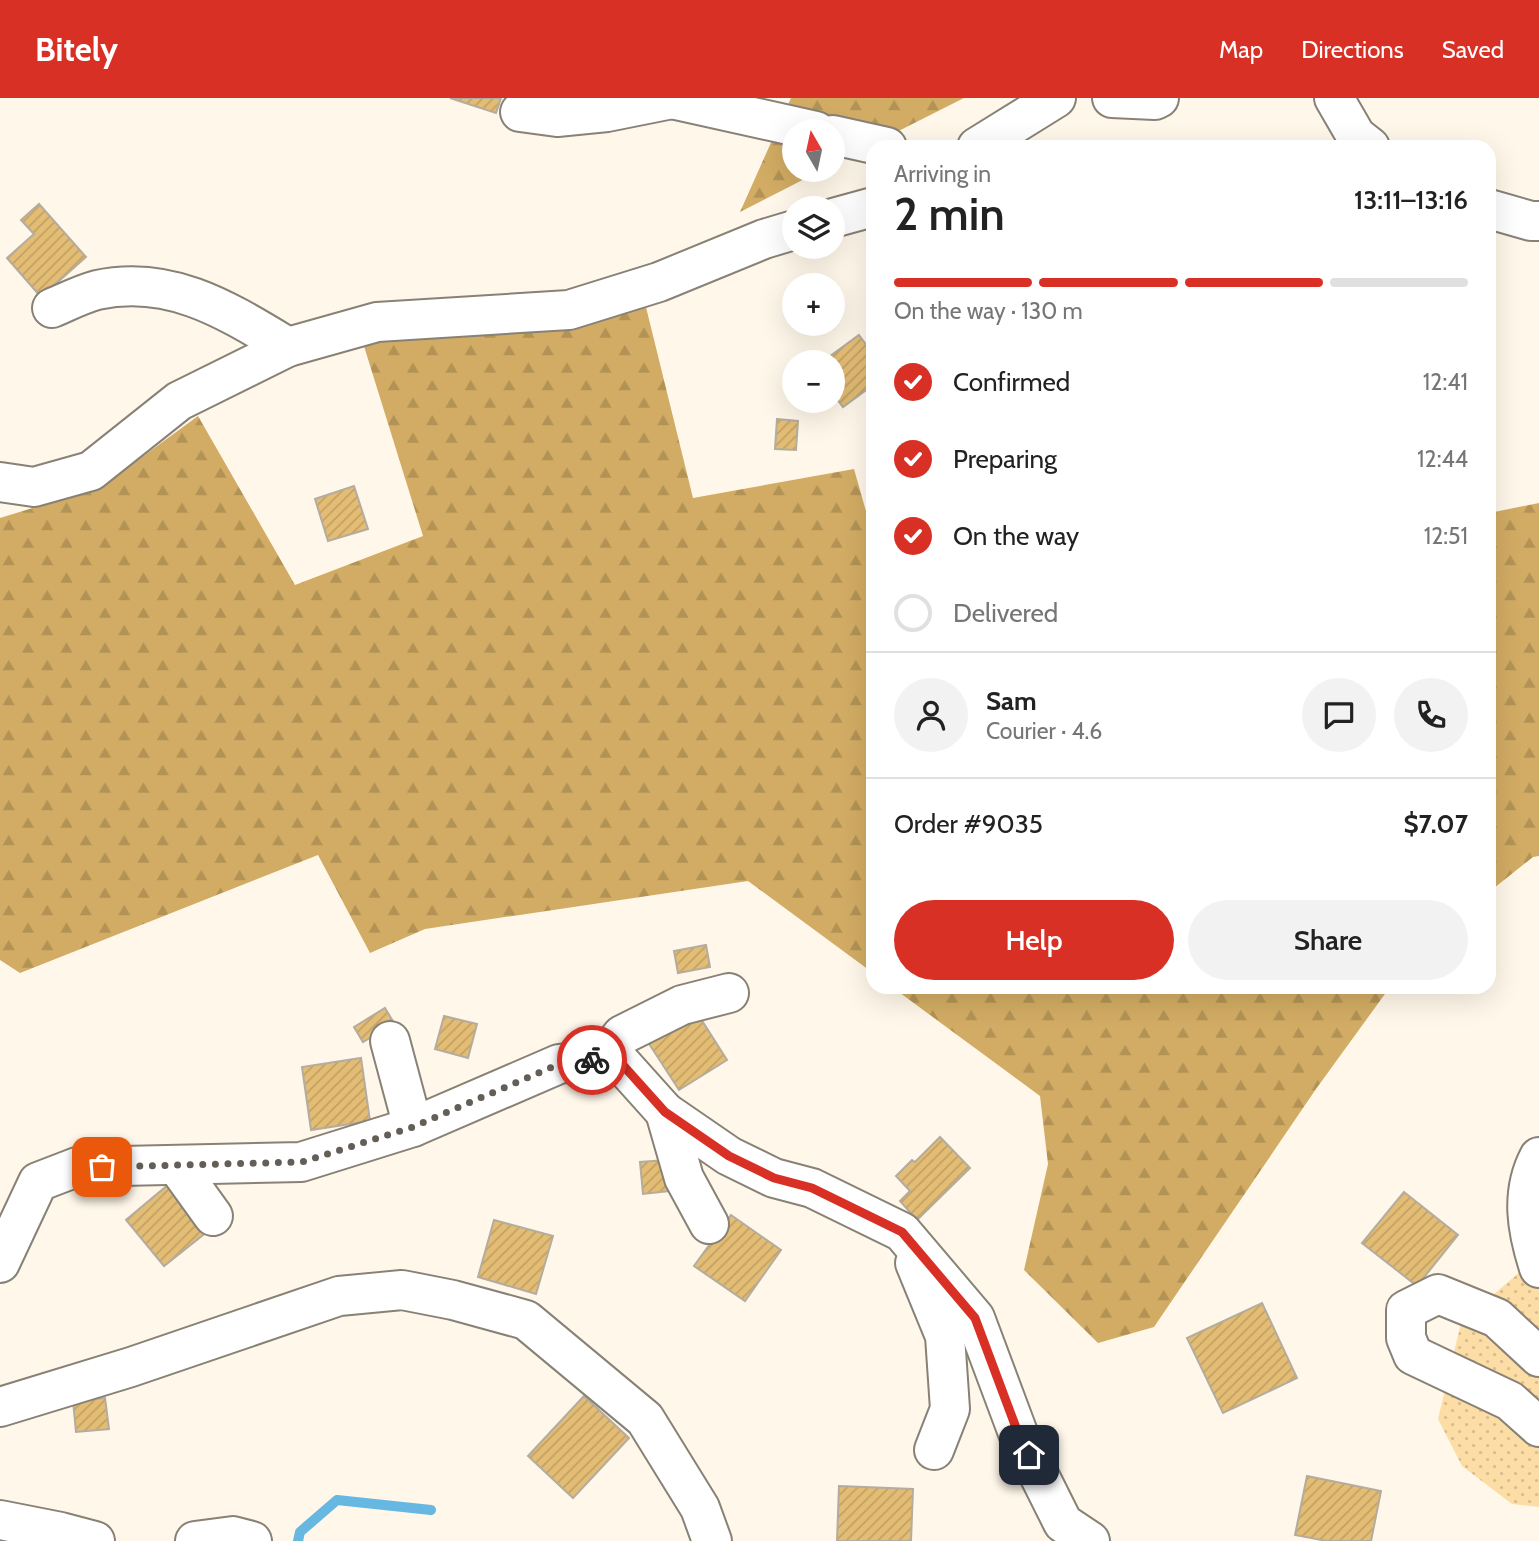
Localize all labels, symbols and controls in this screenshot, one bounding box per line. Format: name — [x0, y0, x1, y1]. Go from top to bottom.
text: Bitely — [35, 29, 118, 69]
text: Map — [1219, 35, 1263, 64]
text: Directions — [1301, 35, 1404, 64]
text: Saved — [1442, 35, 1504, 64]
north arrow — [782, 119, 845, 182]
map controls — [782, 119, 845, 413]
text: Arriving in — [894, 160, 991, 188]
text: 13:11–13:16 — [1354, 184, 1468, 216]
text: 2 min — [894, 186, 1005, 242]
button: layers — [782, 196, 845, 259]
button: + — [782, 273, 845, 336]
text: On the way · 130 m — [894, 297, 1083, 325]
button: − — [782, 350, 845, 413]
icon: check — [894, 363, 932, 401]
text: Confirmed — [953, 366, 1070, 398]
text: 12:41 — [1423, 368, 1468, 396]
icon: check — [894, 440, 932, 478]
text: Preparing — [953, 443, 1057, 475]
text: 12:44 — [1417, 445, 1468, 473]
icon: check — [894, 517, 932, 555]
text: On the way — [953, 520, 1079, 552]
text: 12:51 — [1424, 522, 1468, 550]
text: Delivered — [953, 597, 1058, 629]
button: person — [894, 678, 968, 752]
button: chat — [1302, 678, 1376, 752]
button: phone — [1394, 678, 1468, 752]
text: Sam — [986, 685, 1037, 717]
text: Courier · 4.6 — [986, 717, 1102, 745]
text: Order #9035 — [894, 808, 1043, 840]
text: $7.07 — [1403, 808, 1468, 840]
button: Help — [894, 900, 1174, 980]
button: Share — [1188, 900, 1468, 980]
courier — [557, 1025, 627, 1095]
icon: bike — [573, 1041, 611, 1079]
pin — [72, 1137, 132, 1197]
icon: bag — [83, 1148, 121, 1186]
pin — [999, 1425, 1059, 1485]
icon: home — [1010, 1436, 1048, 1474]

